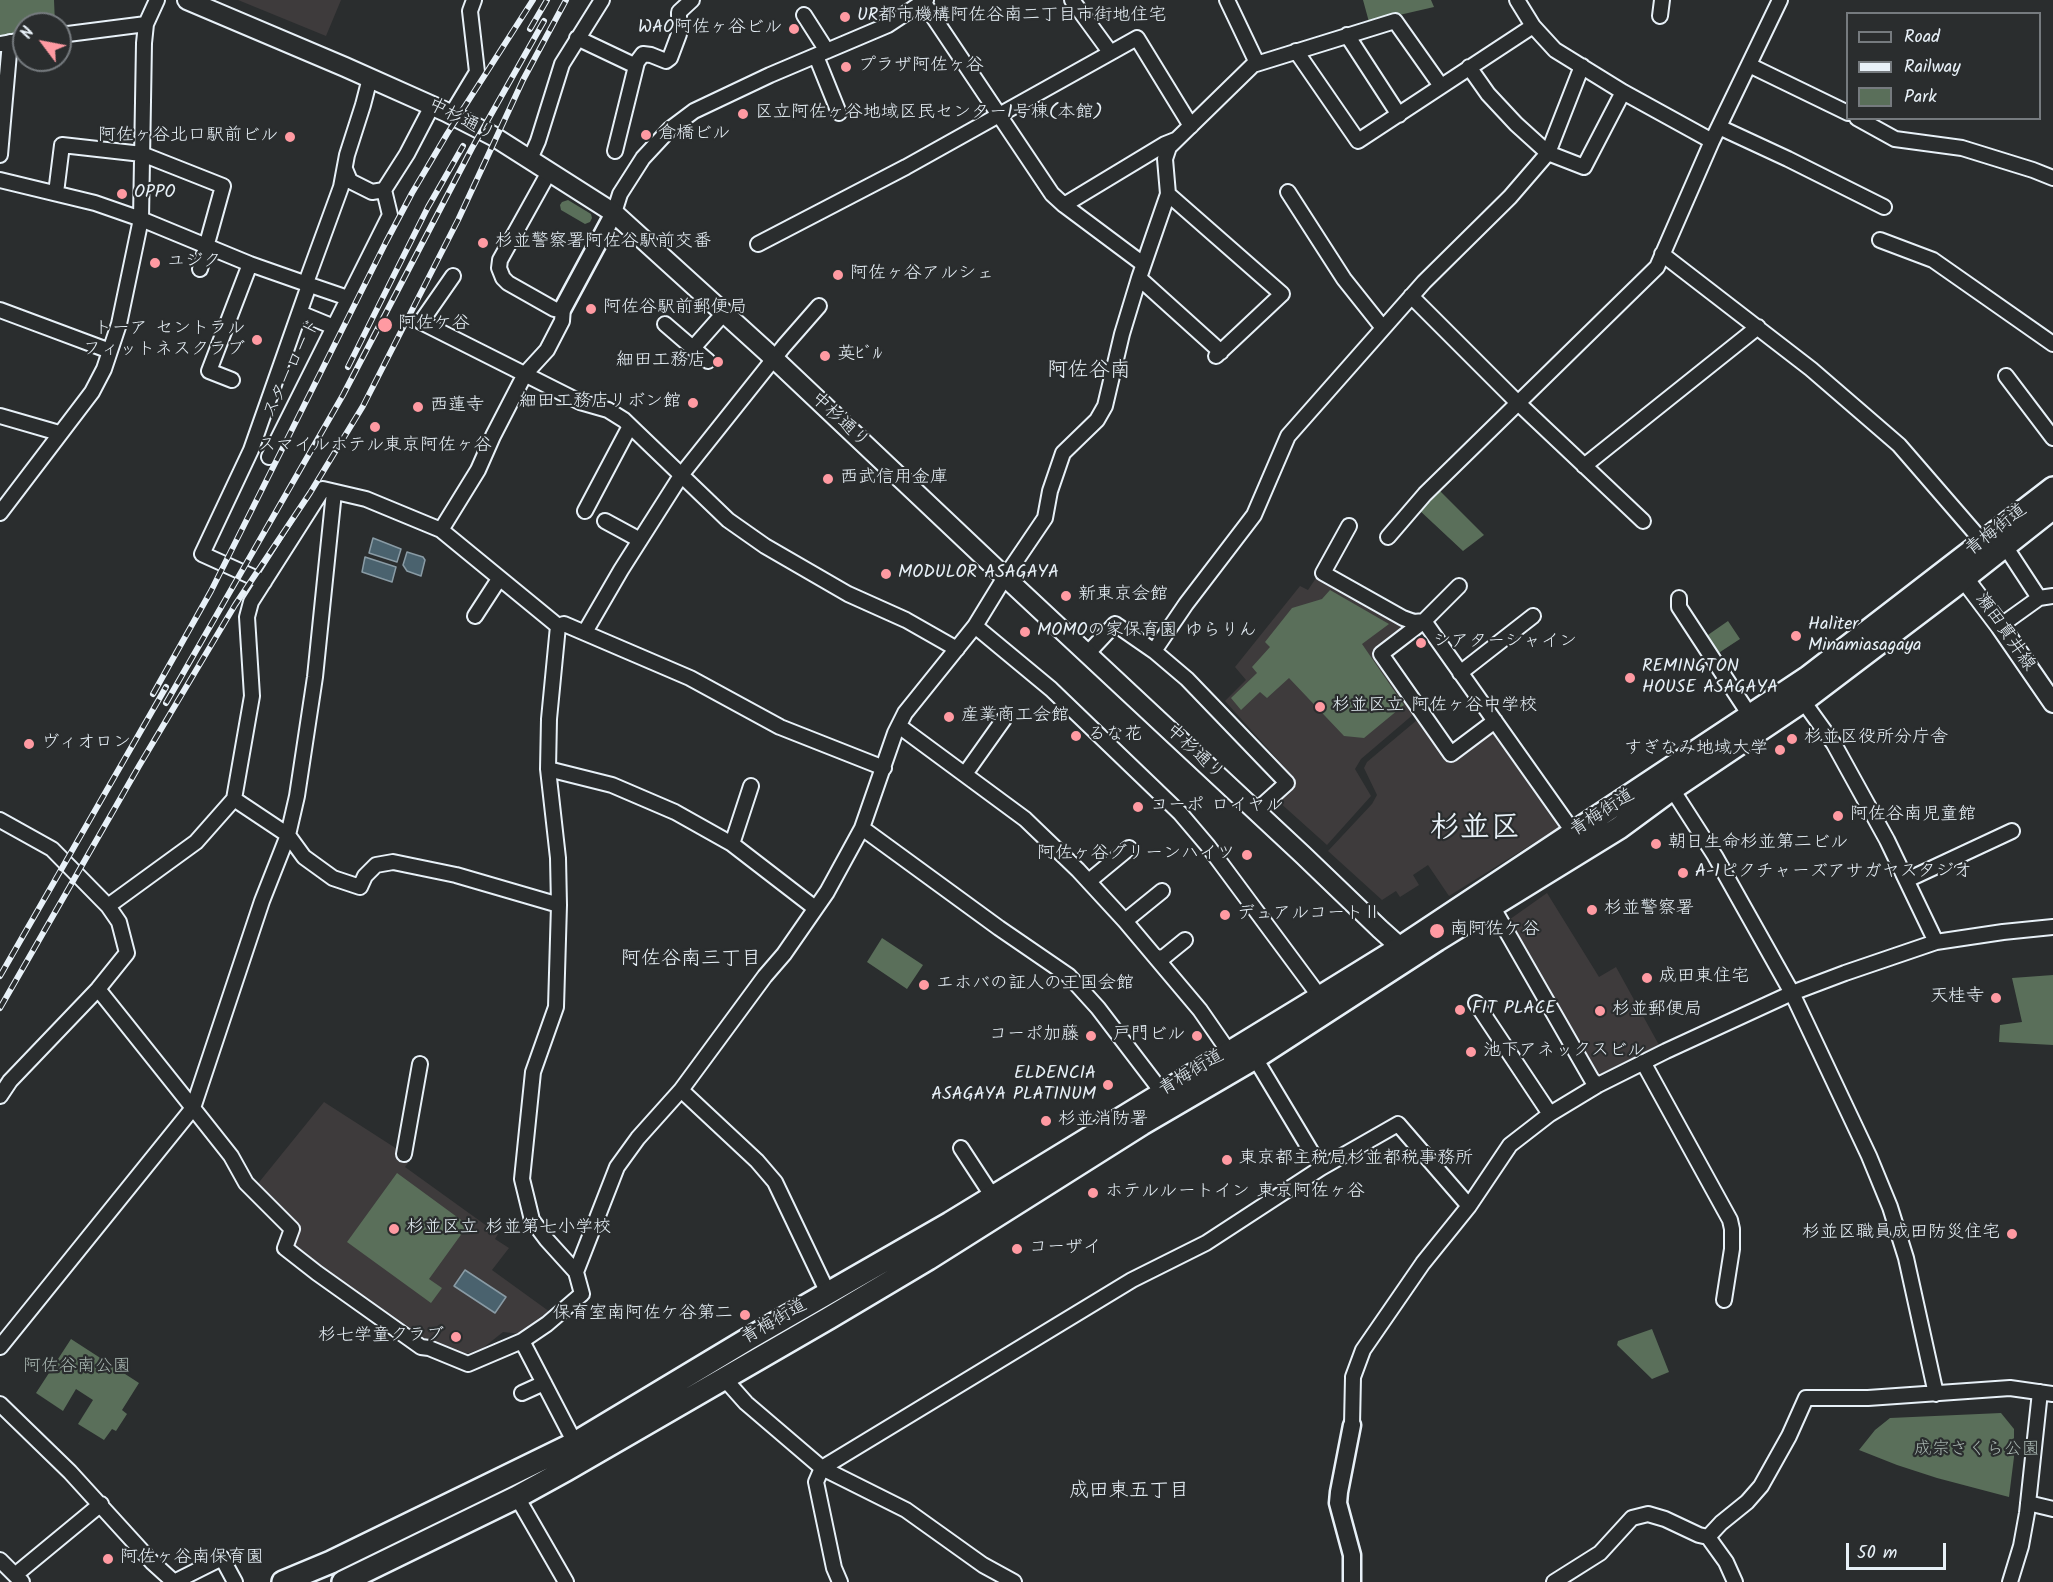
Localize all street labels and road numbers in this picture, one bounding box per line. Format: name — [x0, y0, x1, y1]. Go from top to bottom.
street label: 中杉通り — [424, 95, 498, 147]
street label: スターロード — [260, 316, 326, 422]
street label: 中杉通り — [805, 389, 873, 453]
street label: 青梅街道 — [1962, 500, 2032, 562]
street label: 瀬田貫井線 — [1969, 590, 2039, 676]
street label: 中杉通り — [1160, 721, 1228, 785]
street label: 青梅街道 — [1567, 785, 1639, 843]
street label: 青梅街道 — [1156, 1046, 1228, 1102]
street label: 青梅街道 — [738, 1296, 812, 1350]

